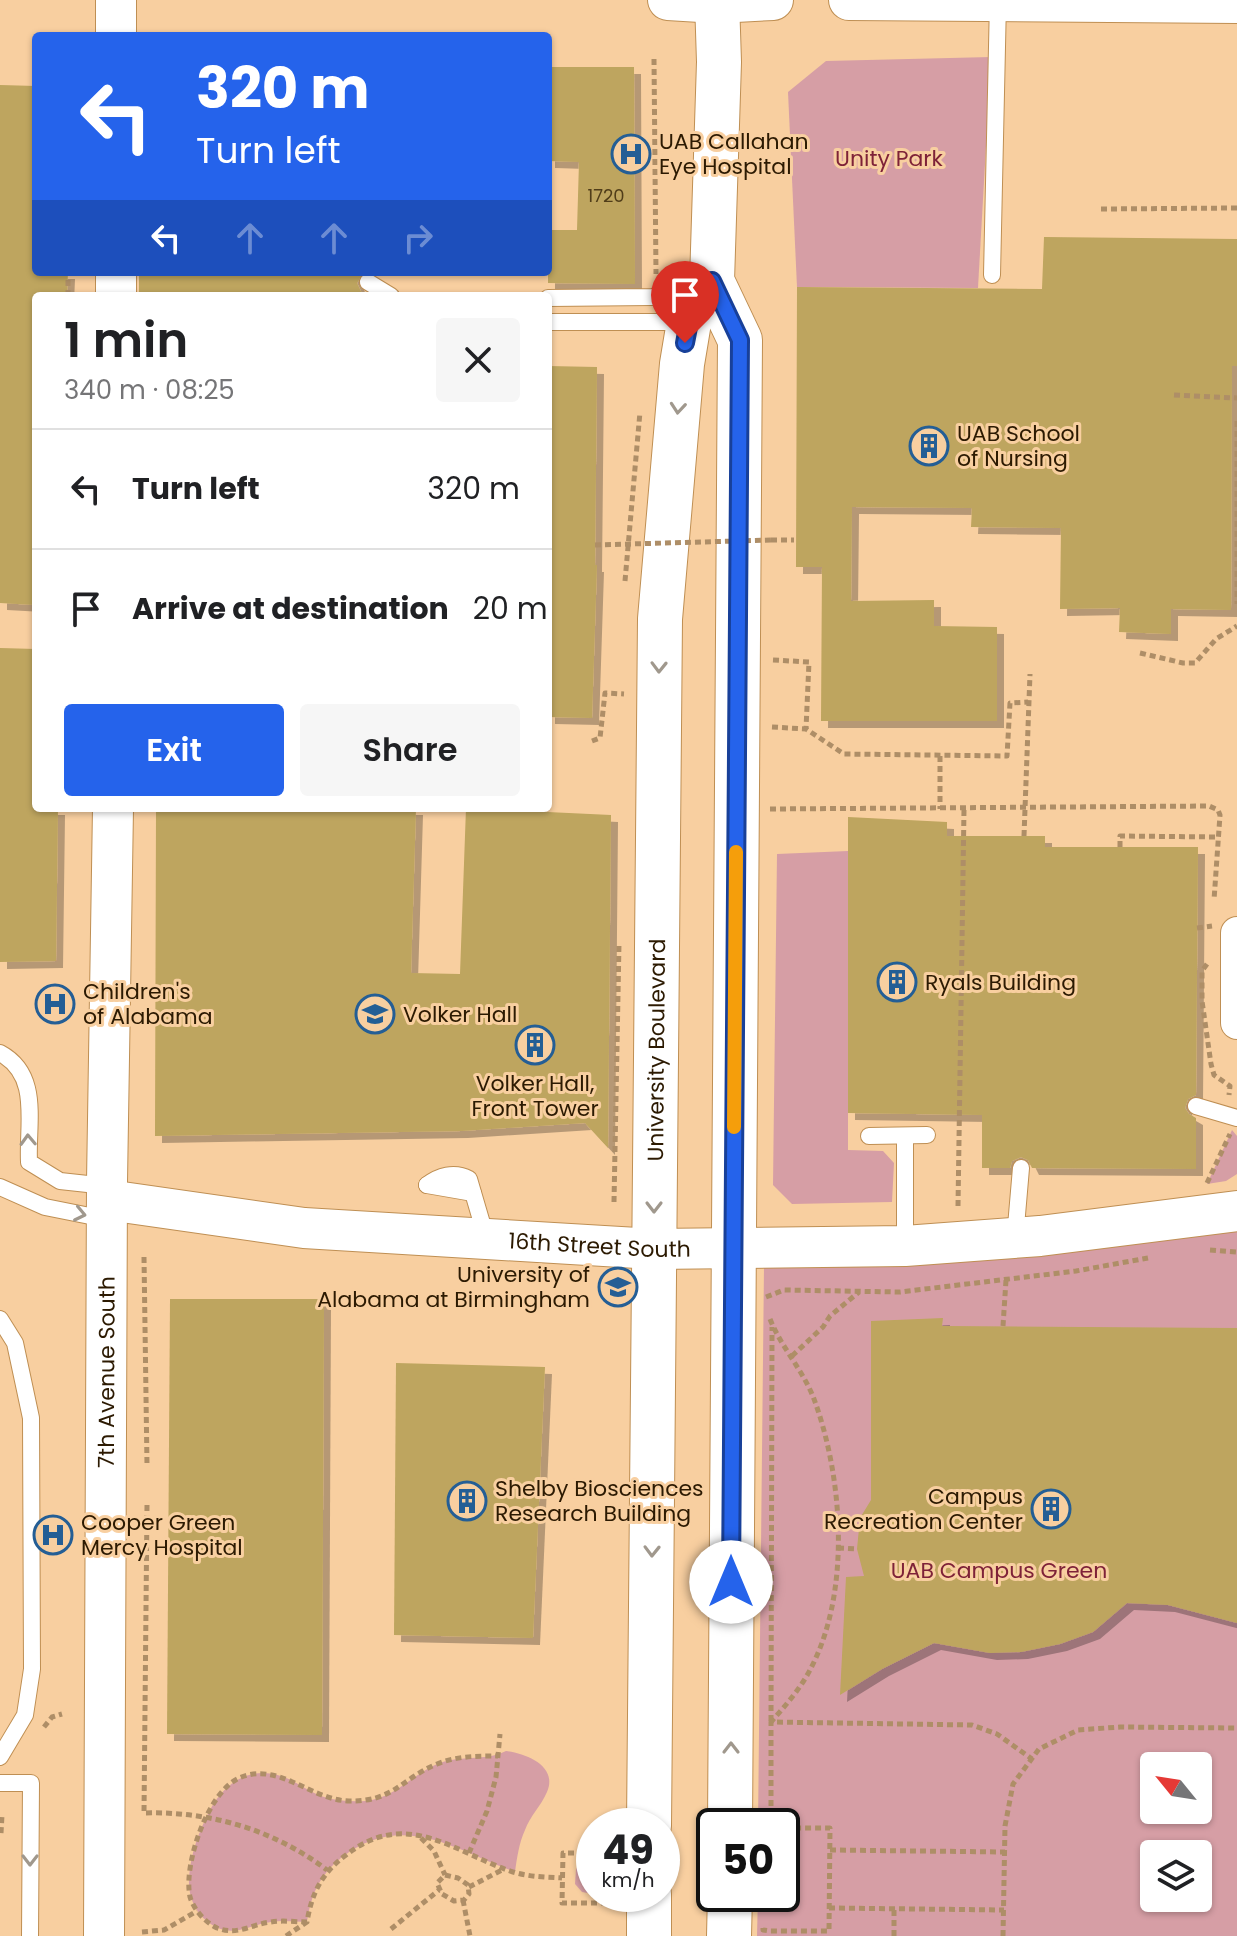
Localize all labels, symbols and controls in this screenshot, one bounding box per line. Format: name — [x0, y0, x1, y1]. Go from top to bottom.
text: 320 m — [196, 49, 370, 128]
icon: left — [64, 64, 168, 168]
text: Turn left — [196, 125, 341, 176]
place label: UAB Callahan Eye Hospital — [659, 126, 809, 182]
hospital icon: UAB Callahan Eye Hospital — [610, 133, 652, 175]
park label: Unity Park — [835, 143, 944, 174]
house number: 1720 — [587, 183, 625, 208]
icon: left — [144, 216, 188, 260]
icon: ahead — [228, 216, 272, 260]
icon: ahead — [312, 216, 356, 260]
icon: right — [396, 216, 440, 260]
pin — [651, 261, 719, 343]
icon: arrive — [663, 273, 707, 317]
text: 1 min — [64, 307, 188, 374]
button: close — [436, 318, 520, 402]
text: 340 m · 08:25 — [64, 372, 235, 408]
one-way arrow — [669, 402, 686, 415]
place label: UAB School of Nursing — [957, 418, 1080, 474]
building icon: UAB School of Nursing — [908, 425, 950, 467]
icon: left — [64, 467, 108, 511]
text: Turn left — [132, 467, 260, 510]
text: 320 m — [427, 467, 520, 510]
icon: arrive — [64, 587, 108, 631]
text: Arrive at destination — [132, 587, 449, 630]
text: 20 m — [473, 587, 548, 630]
one-way arrow — [650, 661, 668, 674]
button: Exit — [64, 704, 284, 796]
button: Share — [300, 704, 520, 796]
street label: University Boulevard — [640, 938, 673, 1162]
building icon: Ryals Building — [876, 961, 918, 1003]
place label: Ryals Building — [925, 967, 1076, 998]
place label: Children's of Alabama — [83, 976, 213, 1032]
hospital icon: Children's of Alabama — [34, 983, 76, 1025]
school or university icon: Volker Hall — [354, 993, 396, 1035]
place label: Volker Hall — [403, 999, 517, 1030]
building icon: Volker Hall, Front Tower — [514, 1024, 556, 1066]
place label: Volker Hall, Front Tower — [471, 1068, 599, 1124]
one-way arrow — [20, 1133, 37, 1146]
one-way arrow — [645, 1201, 663, 1214]
one-way arrow — [72, 1205, 86, 1222]
street label: 16th Street South — [507, 1225, 691, 1265]
place label: University of Alabama at Birmingham — [317, 1259, 590, 1315]
school or university icon: University of Alabama at Birmingham — [597, 1266, 639, 1308]
street label: 7th Avenue South — [91, 1276, 123, 1468]
place label: Shelby Biosciences Research Building — [495, 1473, 704, 1529]
building icon: Shelby Biosciences Research Building — [446, 1480, 488, 1522]
place label: Campus Recreation Center — [824, 1481, 1023, 1537]
building icon: Campus Recreation Center — [1030, 1488, 1072, 1530]
place label: Cooper Green Mercy Hospital — [81, 1507, 243, 1563]
hospital icon: Cooper Green Mercy Hospital — [32, 1514, 74, 1556]
position arrow — [689, 1540, 773, 1624]
one-way arrow — [643, 1545, 661, 1558]
park label: UAB Campus Green — [891, 1555, 1107, 1586]
one-way arrow — [722, 1741, 740, 1754]
north arrow — [1140, 1752, 1212, 1824]
map controls — [1140, 1752, 1212, 1912]
speed limit sign: 50 — [696, 1808, 800, 1912]
text: 49 — [602, 1822, 654, 1878]
button: layers — [1140, 1840, 1212, 1912]
one-way arrow — [22, 1854, 39, 1867]
text: km/h — [601, 1866, 655, 1894]

